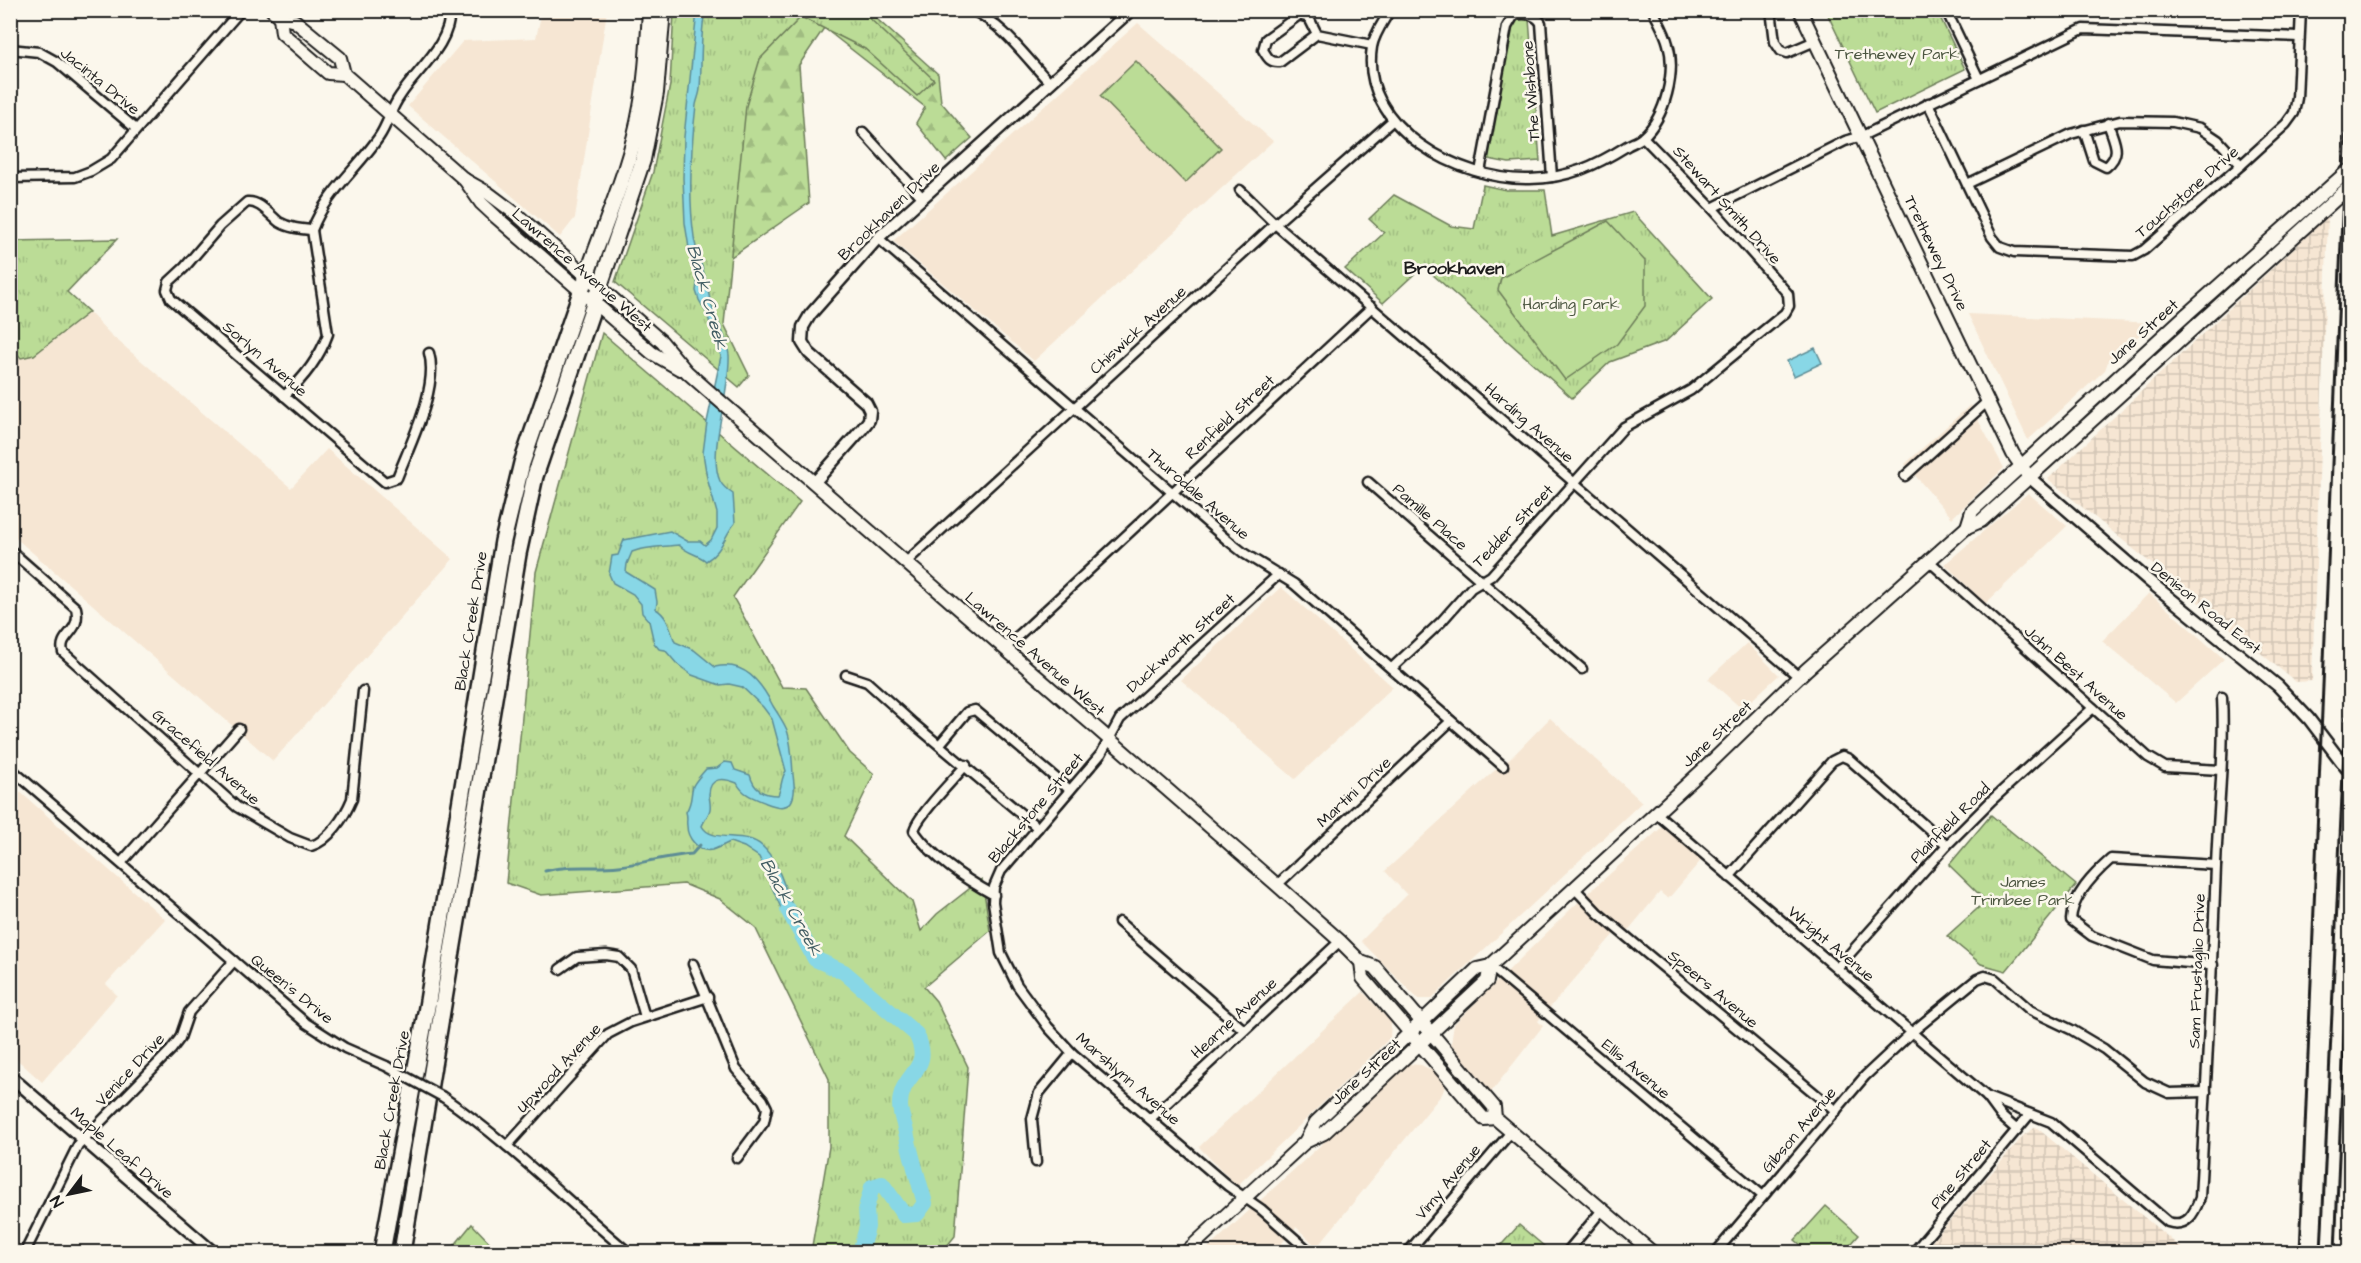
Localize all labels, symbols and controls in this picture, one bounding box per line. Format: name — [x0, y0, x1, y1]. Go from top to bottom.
street label: The Wishbone — [1516, 40, 1545, 142]
street label: Jacinta Drive — [55, 42, 145, 120]
park label: Trethewey Park — [1835, 43, 1959, 66]
street label: Stewart Smith Drive — [1668, 141, 1786, 269]
street label: Touchstone Drive — [2131, 141, 2244, 243]
street label: Brookhaven Drive — [833, 156, 945, 265]
street label: Trethewey Drive — [1898, 192, 1974, 315]
street label: Lawrence Avenue West — [507, 203, 657, 338]
water label: Black Creek — [680, 242, 734, 353]
district label: Brookhaven — [1404, 256, 1504, 281]
street label: Chiswick Avenue — [1085, 280, 1191, 379]
park label: Harding Park — [1523, 293, 1620, 316]
street label: Jane Street — [2103, 294, 2184, 370]
street label: Sorlyn Avenue — [217, 316, 312, 403]
street label: Renfield Street — [1180, 369, 1280, 464]
street label: Harding Avenue — [1479, 378, 1579, 469]
street label: Thurodale Avenue — [1142, 443, 1254, 545]
street label: Pamille Place — [1388, 478, 1473, 556]
street label: Tedder Street — [1467, 479, 1559, 573]
street label: Black Creek Drive — [449, 549, 493, 692]
street label: Denison Road East — [2146, 557, 2266, 660]
street label: Lawrence Avenue West — [960, 587, 1110, 722]
street label: Duckworth Street — [1122, 588, 1241, 698]
street label: John Best Avenue — [2019, 620, 2133, 726]
street label: Jane Street — [1677, 695, 1757, 772]
street label: Gracefield Avenue — [147, 704, 265, 810]
street label: Blackstone Street — [983, 748, 1089, 868]
street label: Martini Drive — [1312, 751, 1396, 832]
street label: Plainfield Road — [1905, 778, 1995, 868]
water label: Black Creek — [754, 854, 828, 961]
park label: James Trimbee Park — [1971, 871, 2075, 911]
street label: Sam Frustaglio Drive — [2183, 893, 2212, 1049]
street label: Wright Avenue — [1782, 901, 1879, 988]
street label: Speers Avenue — [1663, 945, 1763, 1034]
street label: Queen's Drive — [246, 949, 338, 1029]
street label: Hearne Avenue — [1186, 972, 1282, 1064]
street label: Upwood Avenue — [512, 1018, 607, 1118]
street label: Marshlynn Avenue — [1070, 1027, 1185, 1132]
street label: Venice Drive — [90, 1028, 170, 1111]
street label: Black Creek Drive — [369, 1028, 415, 1171]
street label: Jane Street — [1326, 1033, 1406, 1110]
street label: Ellis Avenue — [1597, 1034, 1675, 1104]
street label: Gibson Avenue — [1757, 1082, 1842, 1178]
street label: Maple Leaf Drive — [66, 1102, 179, 1204]
street label: Pine Street — [1925, 1134, 1997, 1214]
street label: Vimy Avenue — [1410, 1139, 1487, 1225]
north arrow — [39, 1164, 99, 1224]
text: N — [45, 1191, 69, 1212]

